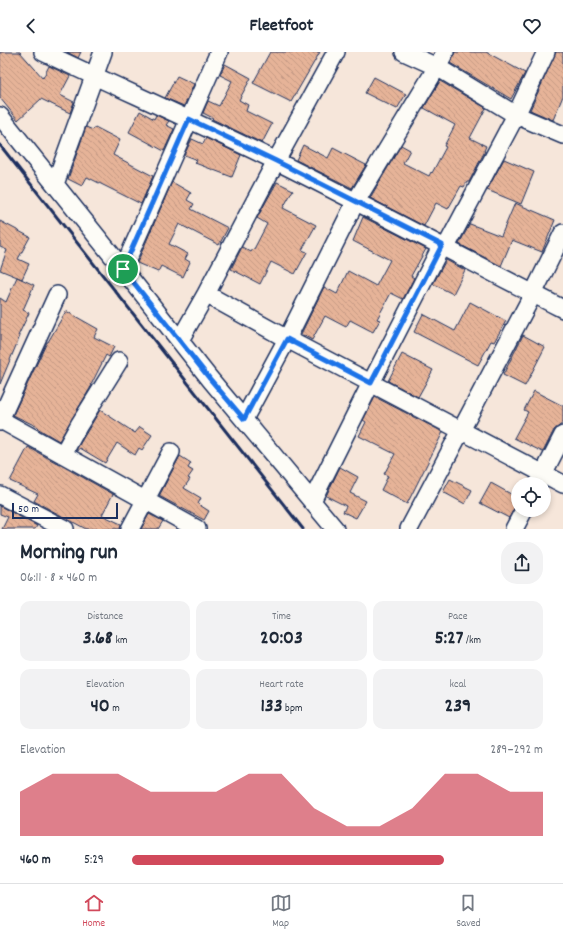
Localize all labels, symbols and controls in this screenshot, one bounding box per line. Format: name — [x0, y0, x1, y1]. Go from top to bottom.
text: Fleetfoot — [250, 14, 313, 39]
icon: back — [20, 15, 42, 37]
icon: heart — [521, 15, 543, 37]
pin — [106, 252, 140, 286]
icon: arrive — [112, 258, 134, 280]
map controls — [511, 477, 551, 517]
button: locate — [511, 477, 551, 517]
scale bar — [12, 501, 118, 520]
text: 50 m — [18, 502, 39, 518]
text: Morning run — [20, 538, 118, 569]
button: share — [501, 542, 543, 584]
text: 06:11 · 8 × 460 m — [20, 569, 97, 588]
text: Distance — [87, 609, 123, 625]
text: Time — [272, 609, 291, 625]
text: Pace — [448, 609, 468, 625]
text: 3.68 — [83, 625, 113, 653]
text: 20:03 — [260, 625, 303, 653]
text: 5:27 — [434, 625, 463, 653]
text: km — [113, 633, 127, 649]
text: /km — [463, 633, 481, 649]
text: Elevation — [86, 677, 124, 693]
text: Heart rate — [259, 677, 304, 693]
text: kcal — [449, 677, 466, 693]
text: 40 — [91, 693, 110, 721]
text: 133 — [260, 693, 283, 721]
text: 239 — [444, 693, 471, 721]
text: m — [110, 701, 120, 717]
text: bpm — [283, 701, 303, 717]
text: Elevation — [20, 741, 65, 760]
text: 289–292 m — [490, 741, 543, 760]
text: 460 m — [20, 851, 51, 870]
text: 5:29 — [84, 851, 104, 870]
tab: Home — [82, 892, 105, 932]
tab: Map — [270, 892, 292, 932]
tab: Saved — [456, 892, 481, 932]

